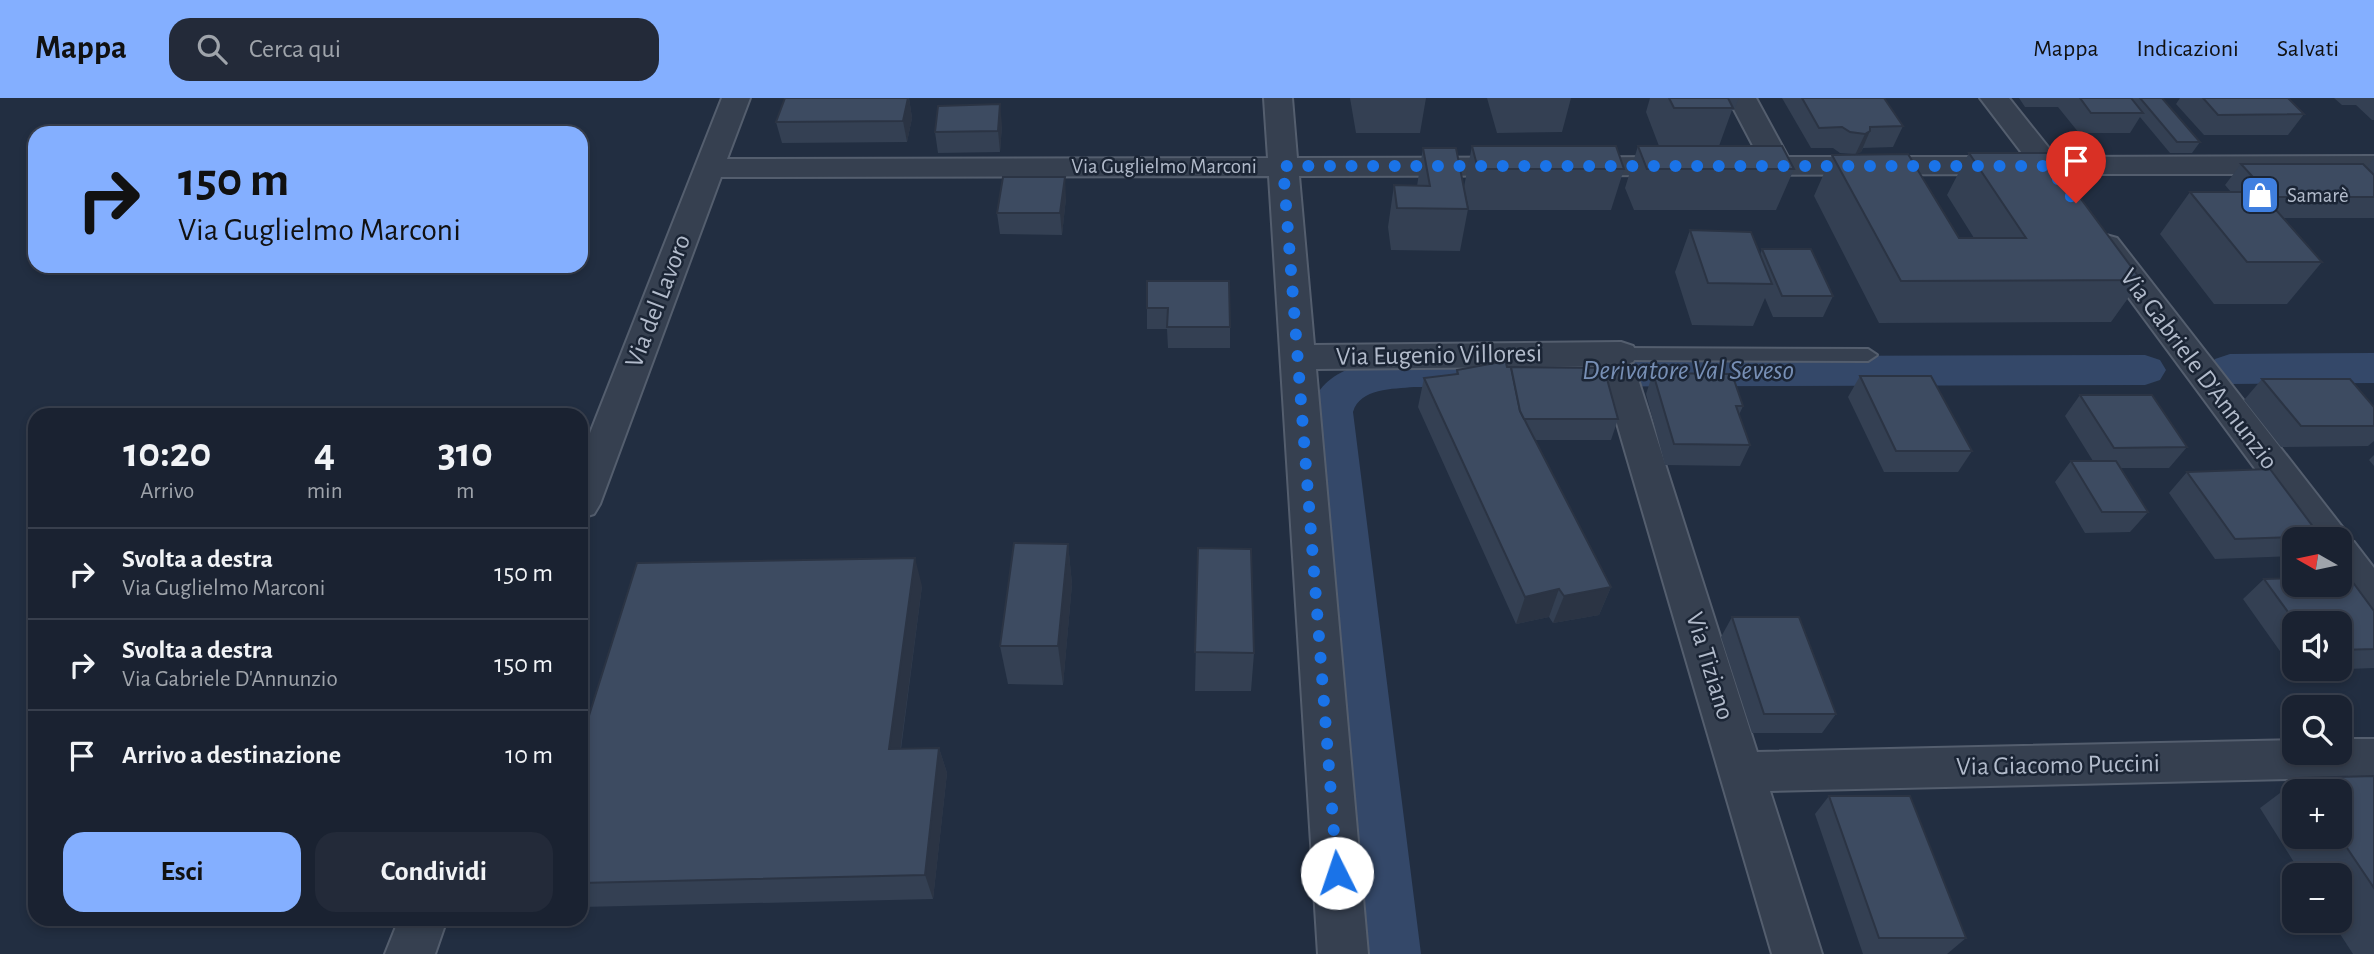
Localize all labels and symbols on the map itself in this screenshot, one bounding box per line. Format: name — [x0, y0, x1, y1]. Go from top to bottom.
pin — [2046, 131, 2106, 203]
street label: Via Guglielmo Marconi — [1071, 156, 1257, 177]
shop icon: Samarè — [2239, 174, 2281, 216]
place label: Samarè — [2287, 185, 2349, 206]
street label: Via del Lavoro — [621, 231, 695, 371]
street label: Via Gabriele D'Annunzio — [2115, 264, 2283, 474]
street label: Via Eugenio Villoresi — [1336, 340, 1542, 370]
water label: Derivatore Val Seveso — [1582, 357, 1794, 385]
north arrow — [2282, 527, 2352, 597]
street label: Via Tiziano — [1681, 609, 1739, 723]
street label: Via Giacomo Puccini — [1956, 750, 2160, 780]
position arrow — [1300, 836, 1374, 910]

